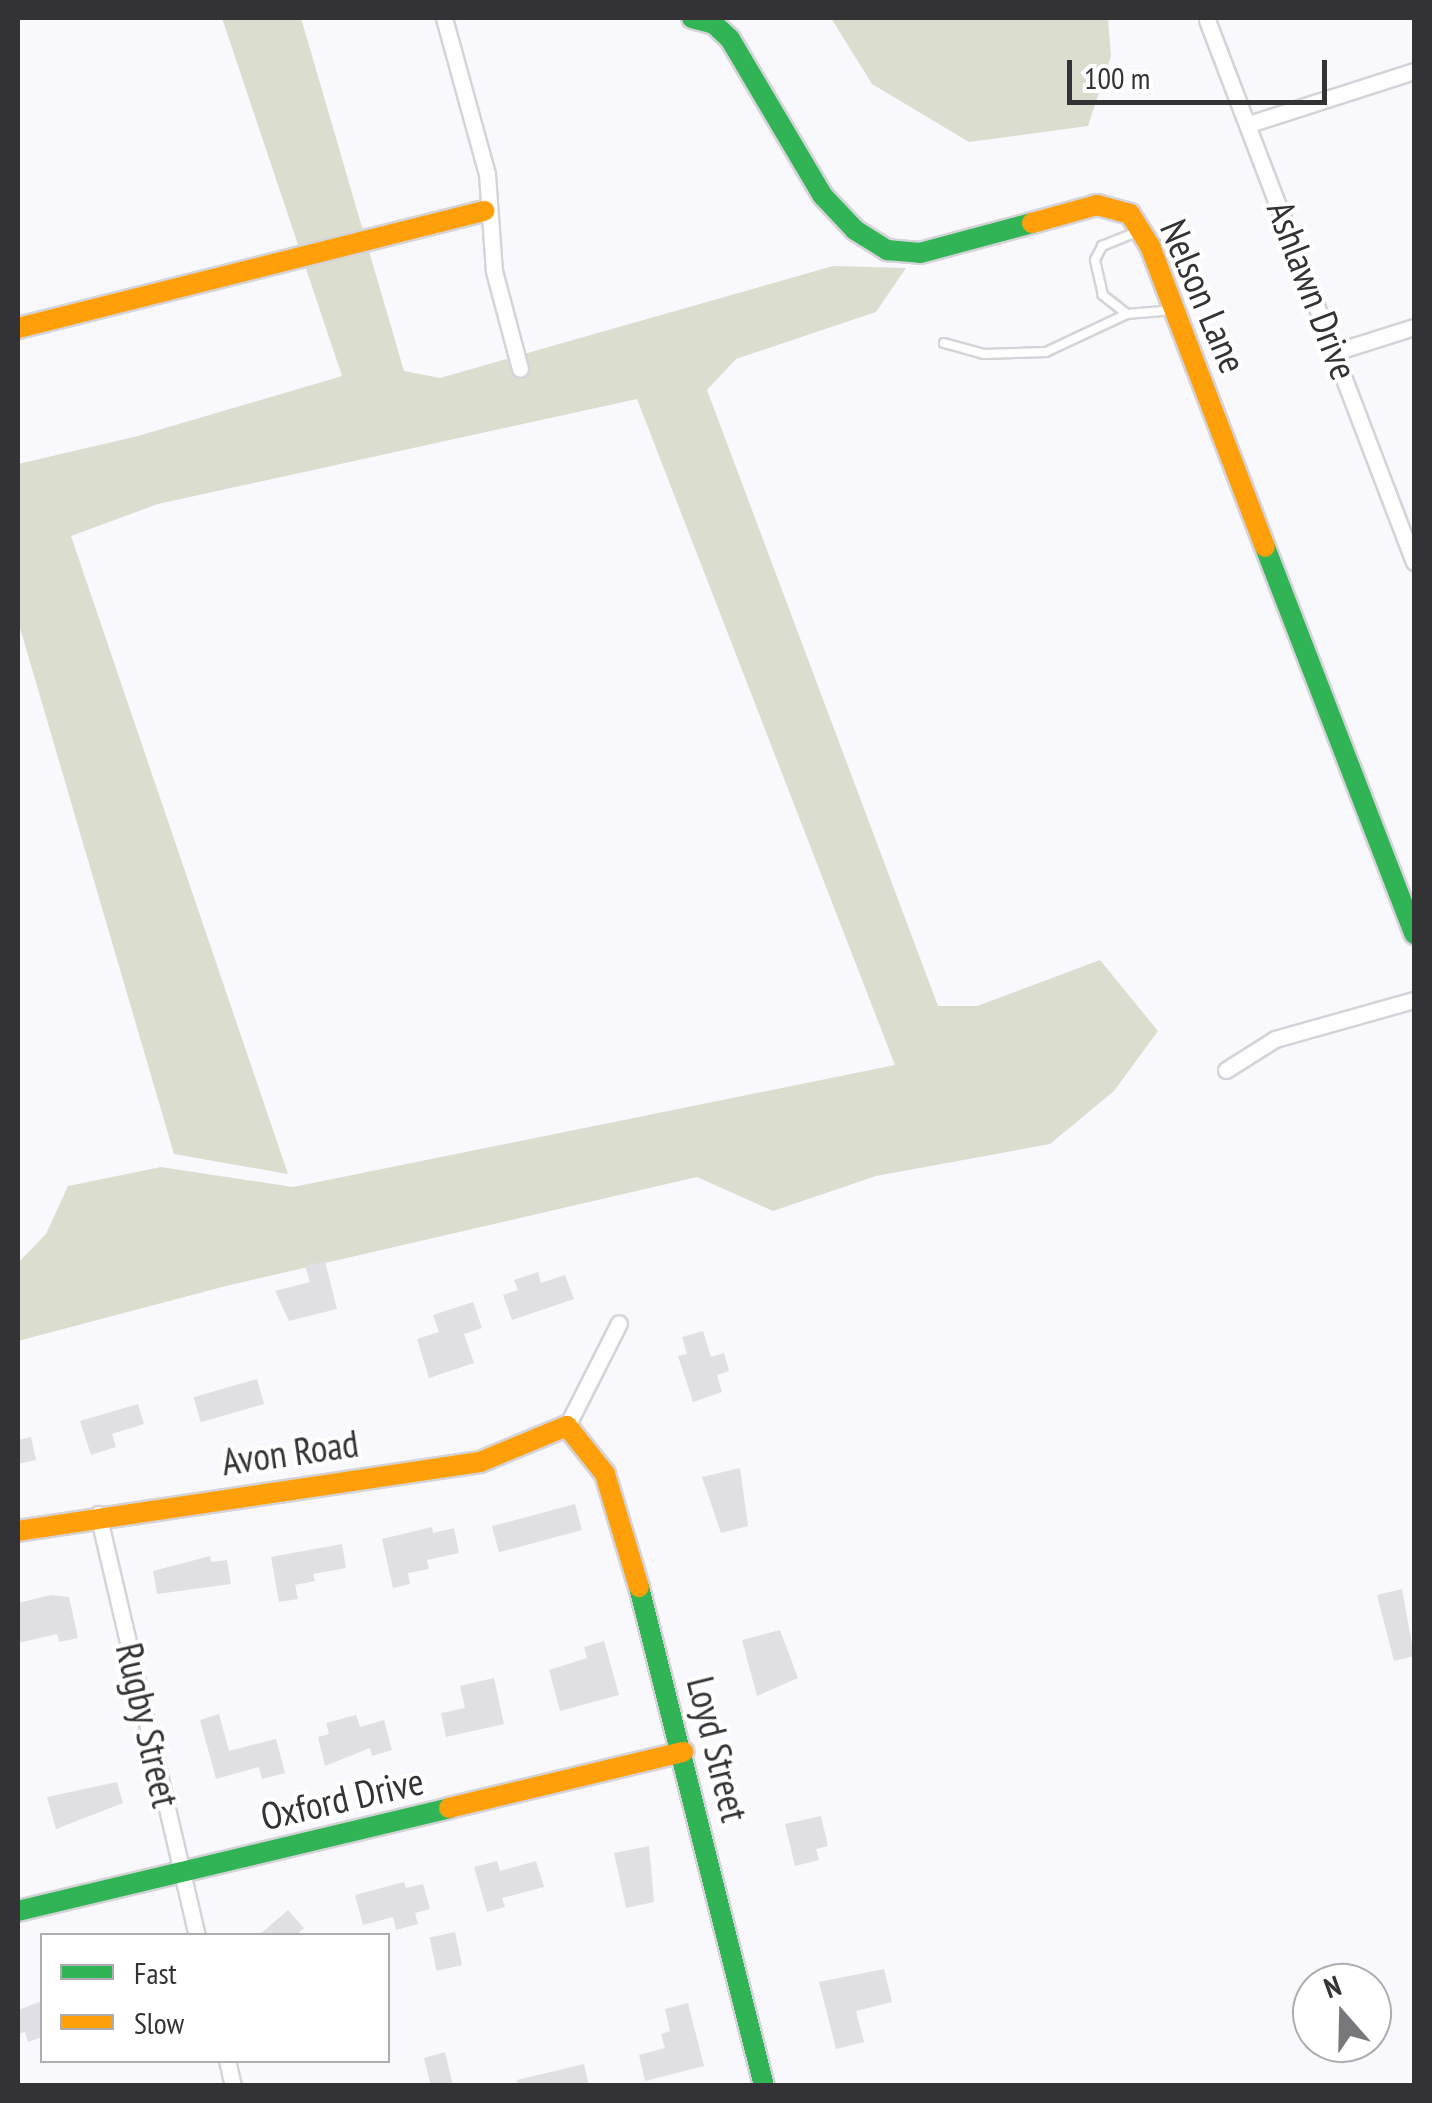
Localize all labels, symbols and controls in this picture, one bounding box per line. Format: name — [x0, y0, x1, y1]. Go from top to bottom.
scale bar — [1072, 40, 1332, 102]
text: 100 m — [1084, 58, 1150, 97]
street label: Ashlawn Drive — [1258, 194, 1368, 386]
street label: Nelson Lane — [1151, 213, 1257, 379]
street label: Avon Road — [219, 1420, 361, 1484]
street label: Rugby Street — [107, 1638, 189, 1812]
street label: Loyd Street — [678, 1672, 758, 1826]
street label: Oxford Drive — [256, 1757, 428, 1839]
legend — [40, 1933, 390, 2063]
text: Fast — [134, 1953, 177, 1992]
north arrow — [1292, 1963, 1392, 2063]
text: N — [1319, 1966, 1346, 2006]
text: Slow — [134, 2003, 184, 2042]

